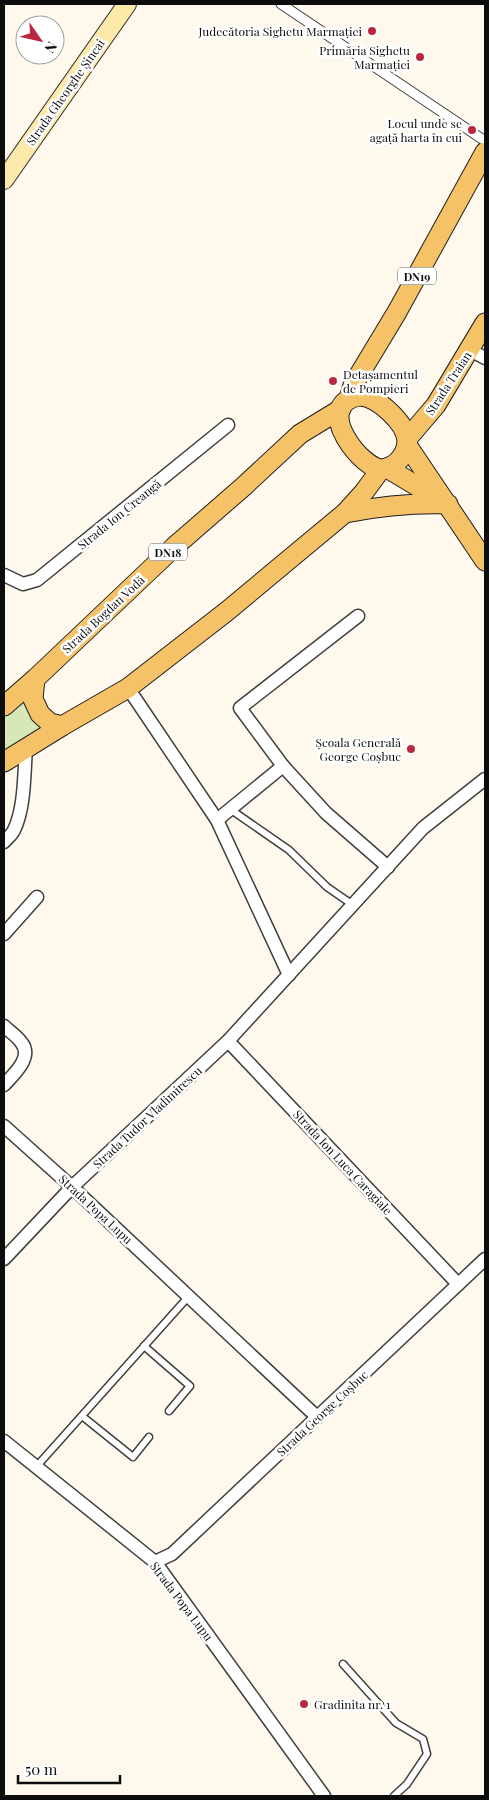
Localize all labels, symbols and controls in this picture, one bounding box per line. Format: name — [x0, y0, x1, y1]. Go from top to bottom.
north arrow — [15, 15, 65, 65]
place label: Judecătoria Sighetu Marmației — [198, 23, 362, 39]
marker: Judecătoria Sighetu Marmației — [366, 25, 378, 37]
street label: Strada Gheorghe Șincai — [22, 35, 108, 148]
text: N — [40, 38, 62, 57]
place label: Primăria Sighetu Marmației — [319, 42, 410, 72]
marker: Primăria Sighetu Marmației — [414, 51, 426, 63]
place label: Locul unde se agață harta în cui — [370, 115, 462, 145]
marker: Locul unde se agață harta în cui — [466, 124, 478, 136]
road number: DN19 — [398, 268, 436, 284]
street label: Strada Traian — [421, 348, 475, 418]
place label: Detașamentul de Pompieri — [343, 366, 418, 396]
marker: Detașamentul de Pompieri — [327, 375, 339, 387]
street label: Strada Ion Creangă — [74, 475, 164, 553]
road number: DN18 — [149, 544, 187, 560]
street label: Strada Bogdan Vodă — [58, 572, 148, 656]
place label: Școala Generală George Coșbuc — [315, 734, 401, 764]
marker: Școala Generală George Coșbuc — [405, 743, 417, 755]
street label: Strada Tudor Vladimirescu — [89, 1062, 205, 1172]
street label: Strada Ion Luca Caragiale — [290, 1106, 396, 1218]
street label: Strada Popa Lupu — [56, 1171, 136, 1247]
street label: Strada George Coșbuc — [273, 1366, 371, 1460]
street label: Strada Popa Lupu — [147, 1558, 217, 1644]
place label: Gradinita nr. 1 — [314, 1696, 391, 1712]
marker: Gradinita nr. 1 — [298, 1698, 310, 1710]
scale bar — [18, 1752, 120, 1784]
text: 50 m — [25, 1759, 58, 1779]

